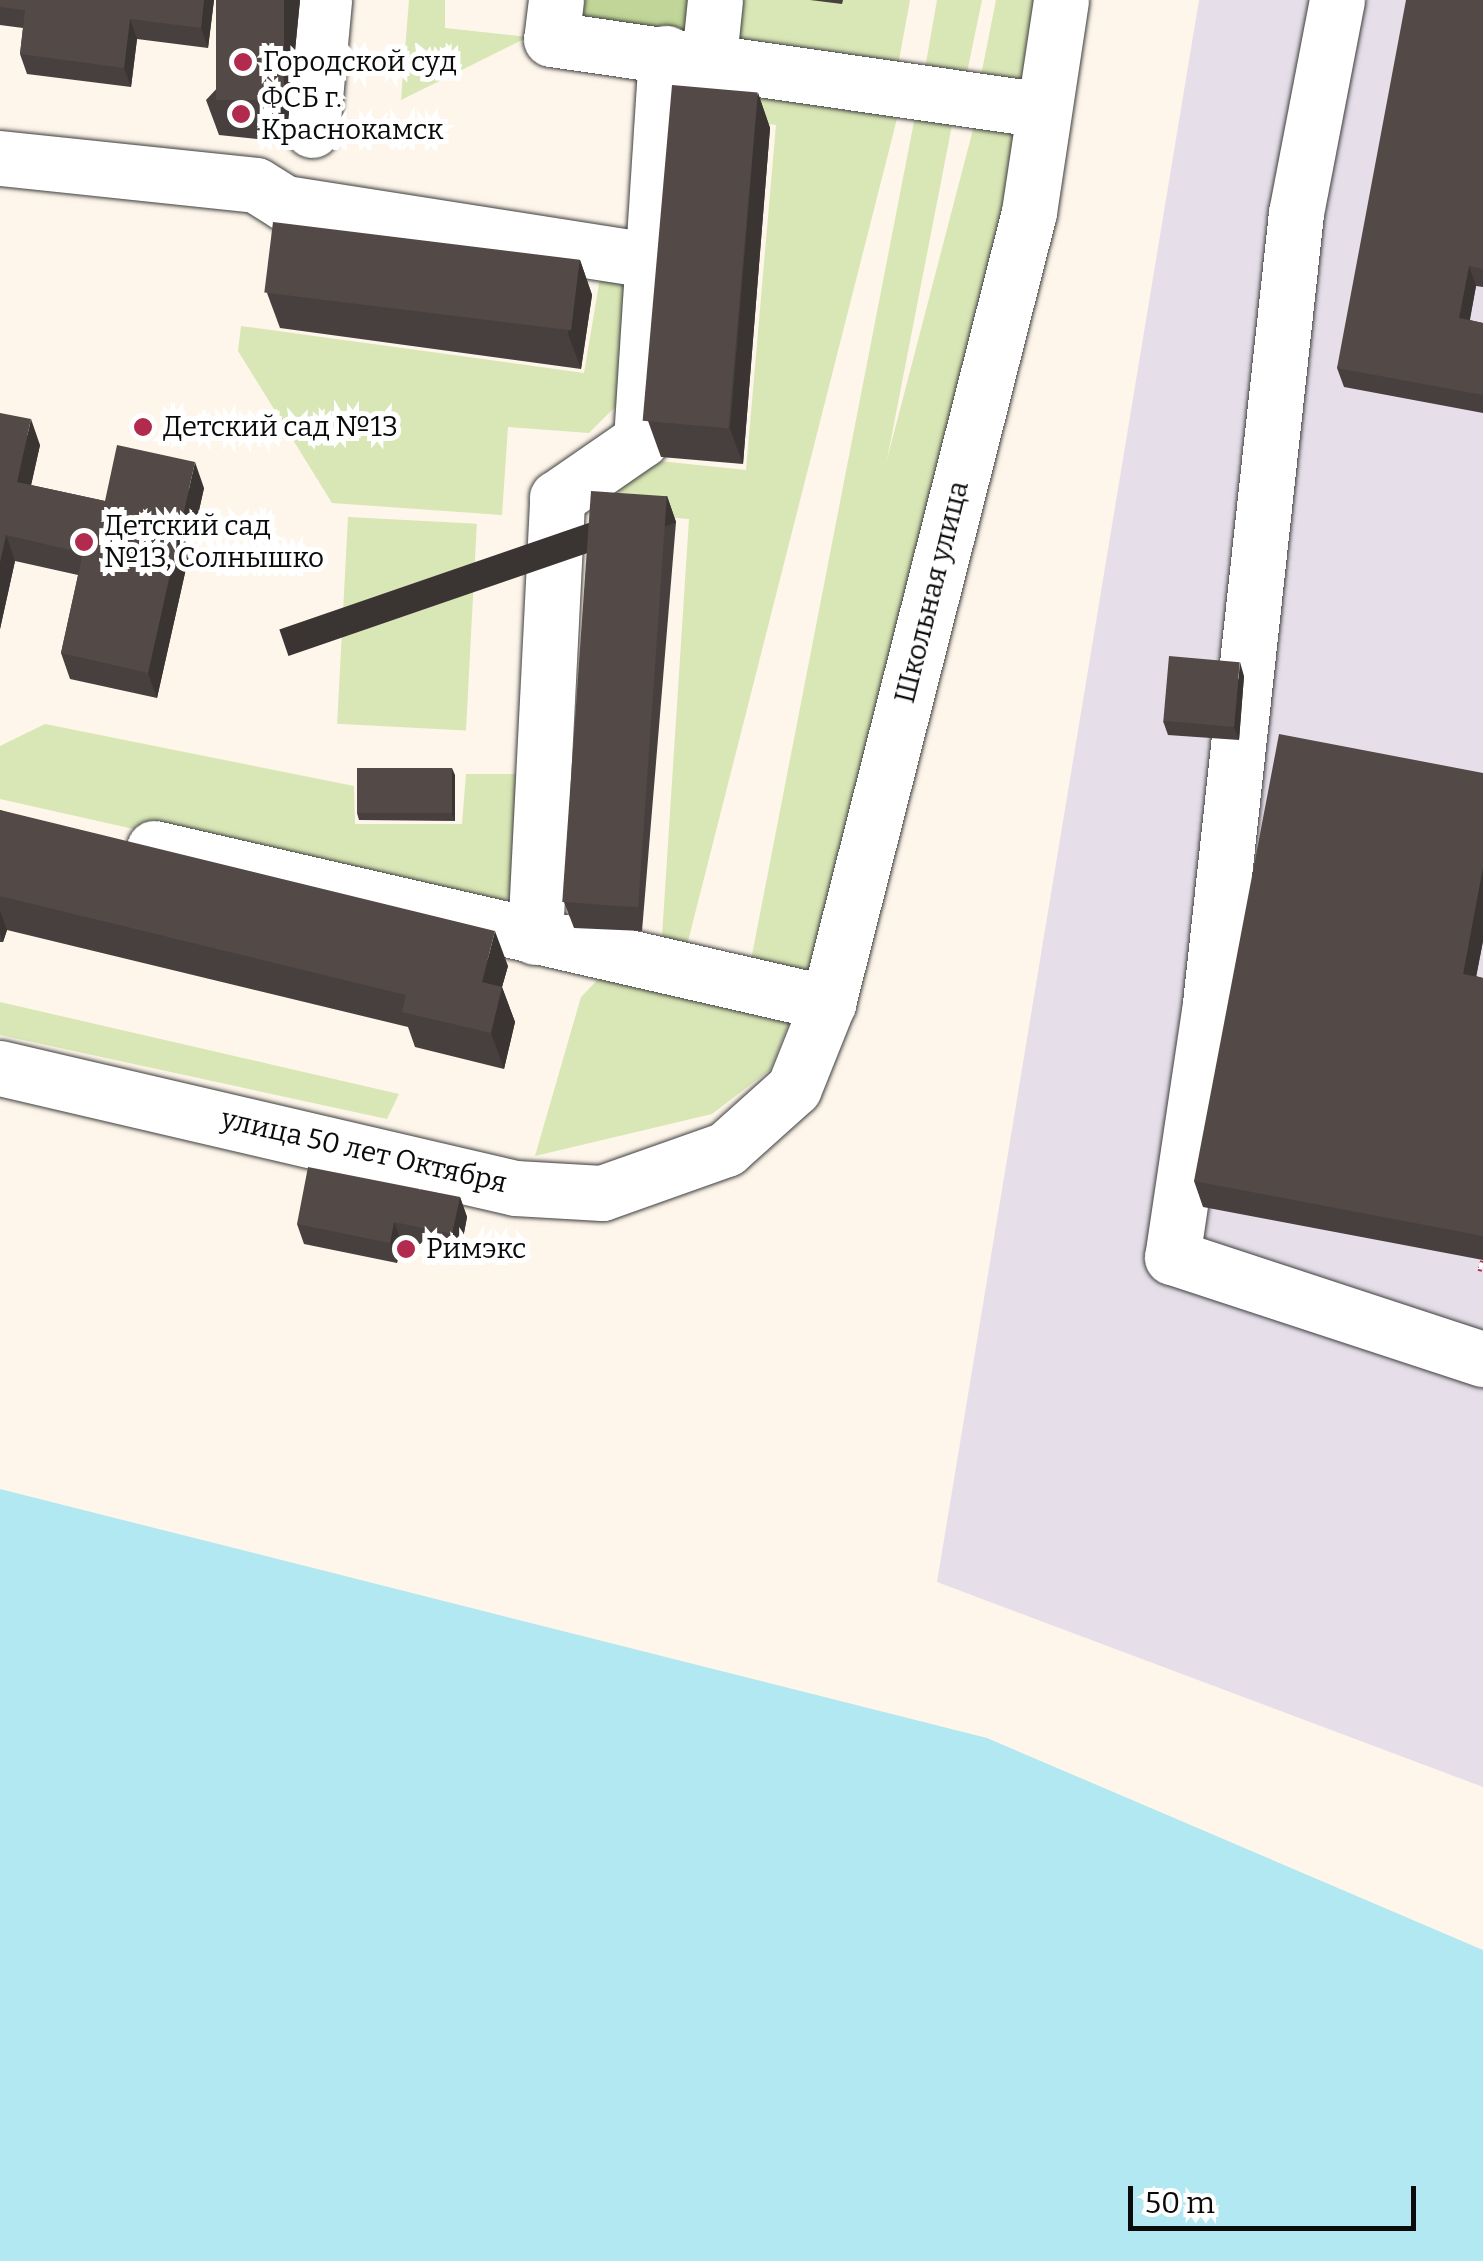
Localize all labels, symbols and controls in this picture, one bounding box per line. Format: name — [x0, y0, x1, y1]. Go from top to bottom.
place label: Городской суд — [263, 45, 457, 79]
marker: Городской суд — [232, 51, 254, 73]
place label: ФСБ г. Краснокамск — [261, 81, 444, 147]
marker: ФСБ г. Краснокамск — [230, 103, 252, 125]
place label: Детский сад №13 — [163, 410, 398, 444]
marker: Детский сад №13 — [132, 416, 154, 438]
street label: Школьная улица — [888, 477, 976, 707]
place label: Детский сад №13, Солнышко — [104, 509, 325, 575]
marker: Детский сад №13, Солнышко — [73, 531, 95, 553]
street label: улица 50 лет Октября — [218, 1102, 510, 1200]
place label: Римэкс — [426, 1232, 526, 1266]
marker: Римэкс — [395, 1238, 417, 1260]
scale bar — [1133, 2166, 1420, 2228]
text: 50 m — [1145, 2185, 1215, 2221]

